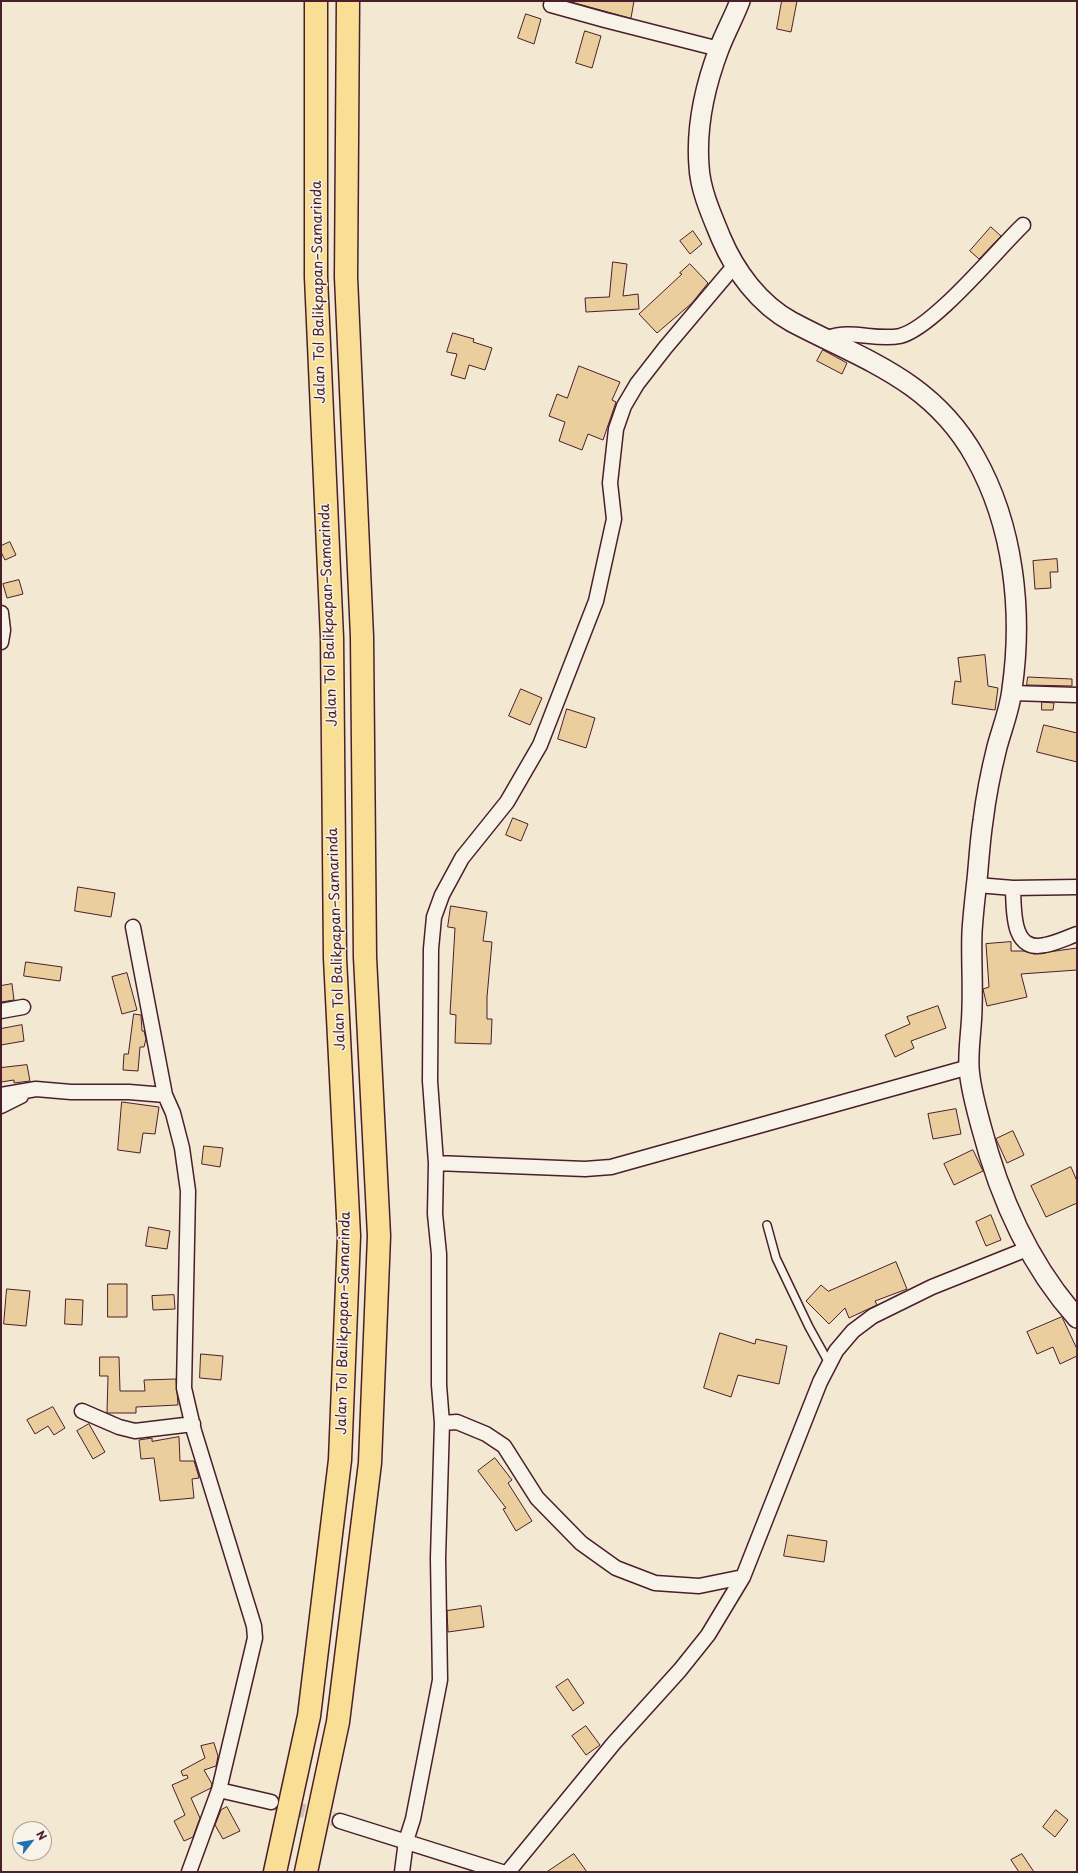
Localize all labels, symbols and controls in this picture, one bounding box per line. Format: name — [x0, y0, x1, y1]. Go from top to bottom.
street label: Jalan Tol Balikpapan–Samarinda — [309, 180, 329, 404]
street label: Jalan Tol Balikpapan–Samarinda — [317, 503, 341, 727]
street label: Jalan Tol Balikpapan–Samarinda — [325, 827, 349, 1051]
street label: Jalan Tol Balikpapan–Samarinda — [334, 1211, 354, 1435]
north arrow — [12, 1821, 52, 1861]
text: N — [32, 1827, 51, 1843]

